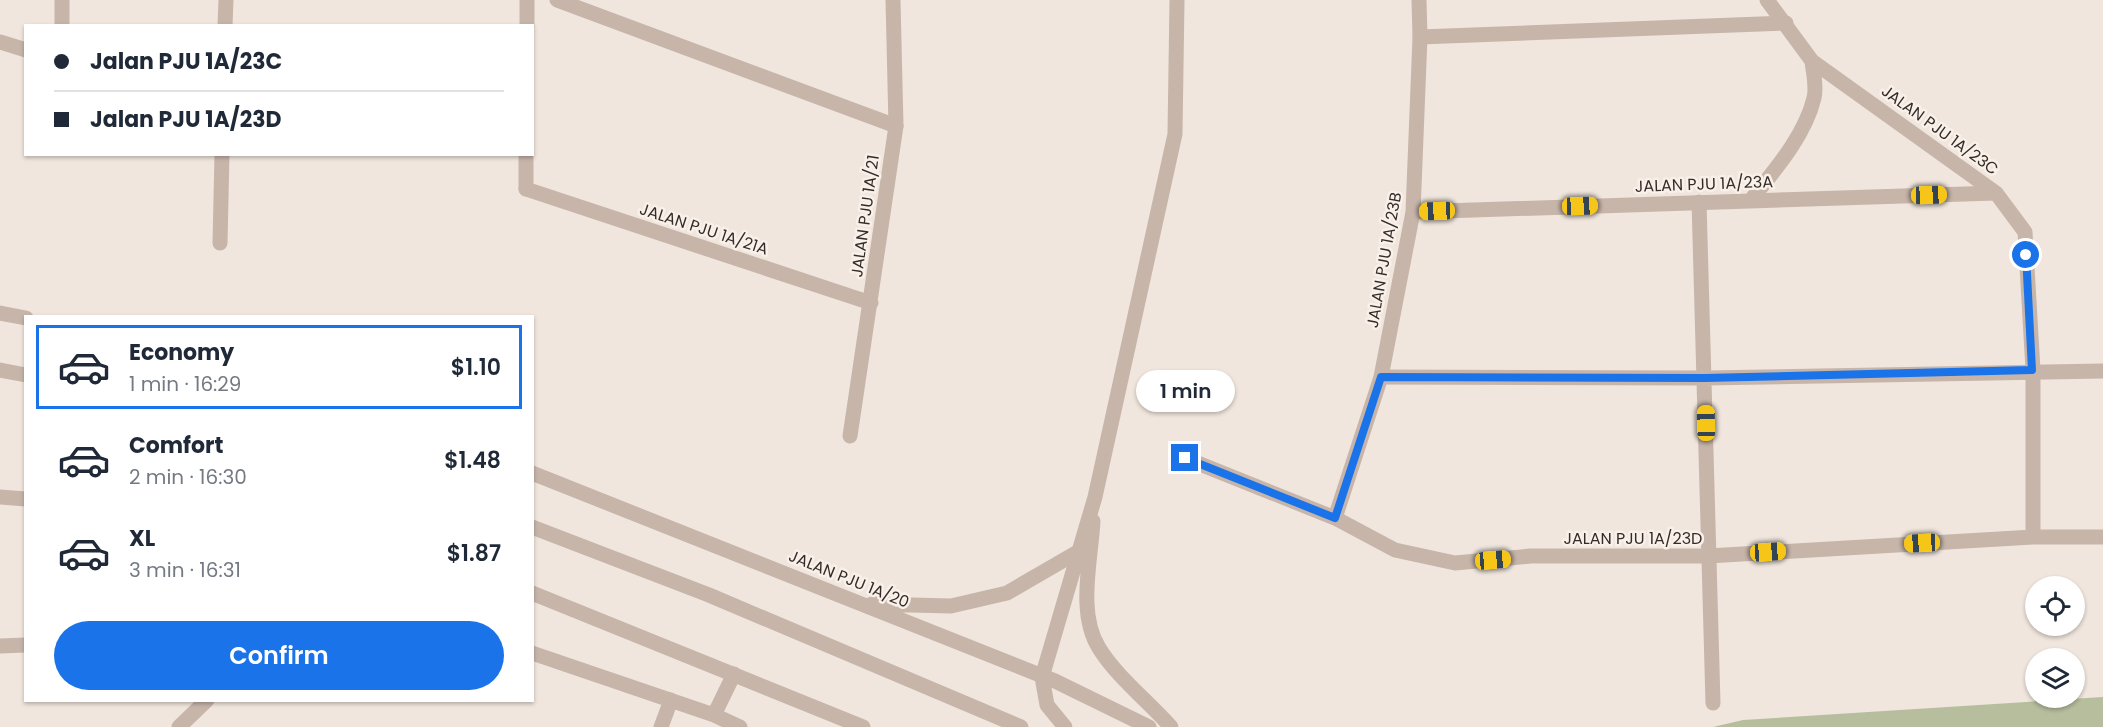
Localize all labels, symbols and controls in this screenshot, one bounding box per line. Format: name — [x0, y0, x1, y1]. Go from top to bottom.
text: Jalan PJU 1A/23C — [90, 46, 282, 77]
street label: JALAN PJU 1A/23C — [1877, 80, 2003, 180]
text: Jalan PJU 1A/23D — [90, 104, 282, 135]
street label: JALAN PJU 1A/21 — [845, 153, 885, 279]
street label: JALAN PJU 1A/23A — [1635, 170, 1774, 198]
car — [1911, 185, 1947, 205]
street label: JALAN PJU 1A/23B — [1361, 190, 1407, 330]
car — [1562, 196, 1598, 216]
street label: JALAN PJU 1A/21A — [637, 197, 771, 261]
car — [1419, 201, 1455, 221]
route start — [2012, 241, 2039, 268]
text: Economy — [129, 337, 234, 368]
icon: car — [57, 340, 111, 394]
text: $1.10 — [451, 352, 501, 383]
text: 1 min · 16:29 — [129, 370, 241, 398]
callout: 1 min — [1136, 371, 1234, 413]
text: 1 min — [1160, 377, 1211, 405]
car — [1697, 405, 1715, 441]
text: Comfort — [129, 430, 223, 461]
icon: car — [57, 433, 111, 487]
route end — [1171, 444, 1198, 471]
text: $1.48 — [444, 445, 501, 476]
text: 2 min · 16:30 — [129, 463, 247, 491]
text: XL — [129, 523, 155, 554]
icon: car — [57, 526, 111, 580]
street label: JALAN PJU 1A/23D — [1564, 527, 1702, 550]
car — [1904, 533, 1940, 553]
text: $1.87 — [447, 538, 501, 569]
car — [1749, 542, 1787, 562]
street label: JALAN PJU 1A/20 — [785, 544, 913, 614]
car — [1474, 549, 1512, 571]
text: 3 min · 16:31 — [129, 556, 241, 584]
map controls — [2025, 576, 2085, 708]
button: locate — [2025, 576, 2085, 636]
button: Confirm — [54, 621, 504, 690]
button: layers — [2025, 648, 2085, 708]

